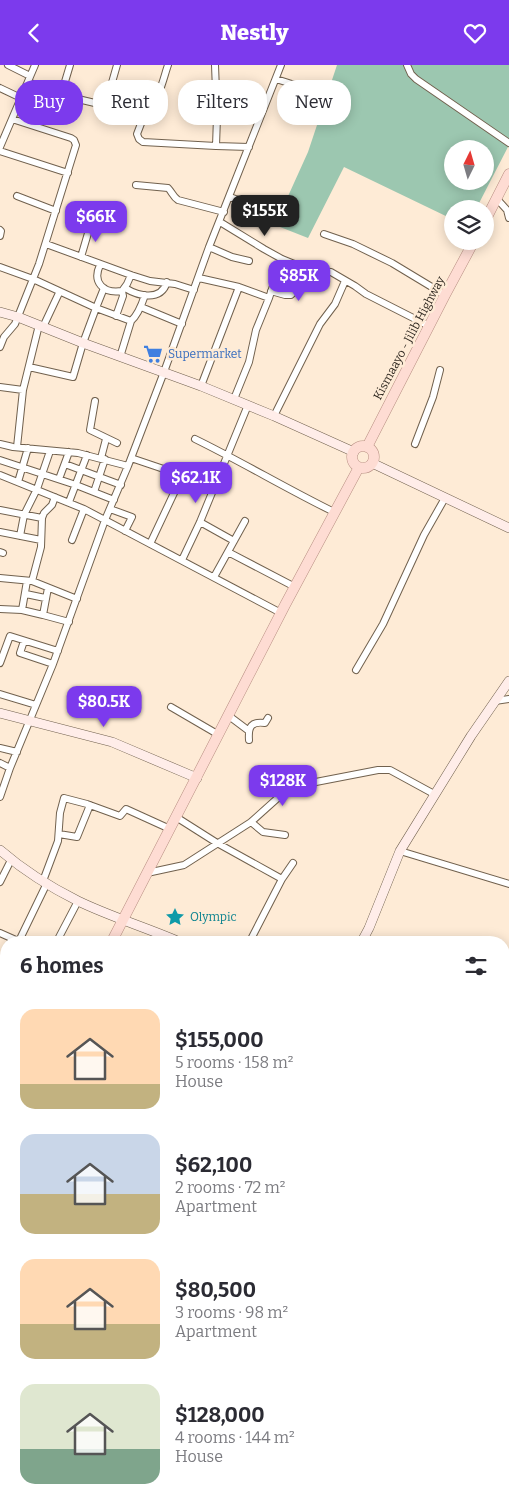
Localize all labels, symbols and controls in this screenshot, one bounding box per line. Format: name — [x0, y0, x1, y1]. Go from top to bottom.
icon: back — [20, 19, 48, 47]
text: Nestly — [220, 19, 289, 46]
icon: heart — [461, 19, 489, 47]
chip: Buy — [15, 80, 83, 125]
chip: Rent — [93, 80, 168, 125]
chip: Filters — [178, 80, 267, 125]
chip: New — [277, 80, 351, 125]
north arrow — [444, 140, 494, 190]
map controls — [444, 140, 494, 250]
pin: $155K — [230, 195, 300, 237]
button: layers — [444, 200, 494, 250]
pin: $66K — [66, 201, 126, 243]
text: $155K — [242, 201, 288, 220]
text: $66K — [76, 207, 116, 226]
pin: $85K — [269, 259, 329, 302]
text: $85K — [279, 266, 319, 285]
street label: Kismaayo - Jilib Highway — [370, 273, 448, 402]
supermarket icon: Supermarket — [142, 343, 164, 365]
place label: Supermarket — [168, 347, 242, 361]
pin: $62.1K — [155, 461, 237, 504]
text: $62.1K — [171, 468, 221, 487]
pin: $80.5K — [63, 685, 145, 728]
text: $80.5K — [78, 692, 130, 711]
pin: $128K — [248, 765, 318, 807]
text: $128K — [260, 771, 306, 790]
place icon: Olympic — [164, 906, 186, 928]
place label: Olympic — [190, 910, 237, 924]
icon: filters — [462, 952, 490, 980]
text: 6 homes — [20, 953, 104, 979]
text: $155,000 — [175, 1027, 264, 1053]
icon: home — [60, 1029, 120, 1089]
text: 5 rooms · 158 m² — [175, 1053, 293, 1072]
text: House — [175, 1072, 223, 1091]
text: $62,100 — [175, 1152, 252, 1178]
icon: home — [60, 1154, 120, 1214]
text: 2 rooms · 72 m² — [175, 1178, 285, 1197]
text: Apartment — [175, 1197, 257, 1216]
text: $80,500 — [175, 1277, 256, 1303]
icon: home — [60, 1279, 120, 1339]
text: 3 rooms · 98 m² — [175, 1303, 288, 1322]
text: Apartment — [175, 1322, 257, 1341]
text: $128,000 — [175, 1402, 265, 1428]
icon: home — [60, 1404, 120, 1464]
text: 4 rooms · 144 m² — [175, 1428, 295, 1447]
text: House — [175, 1447, 223, 1466]

